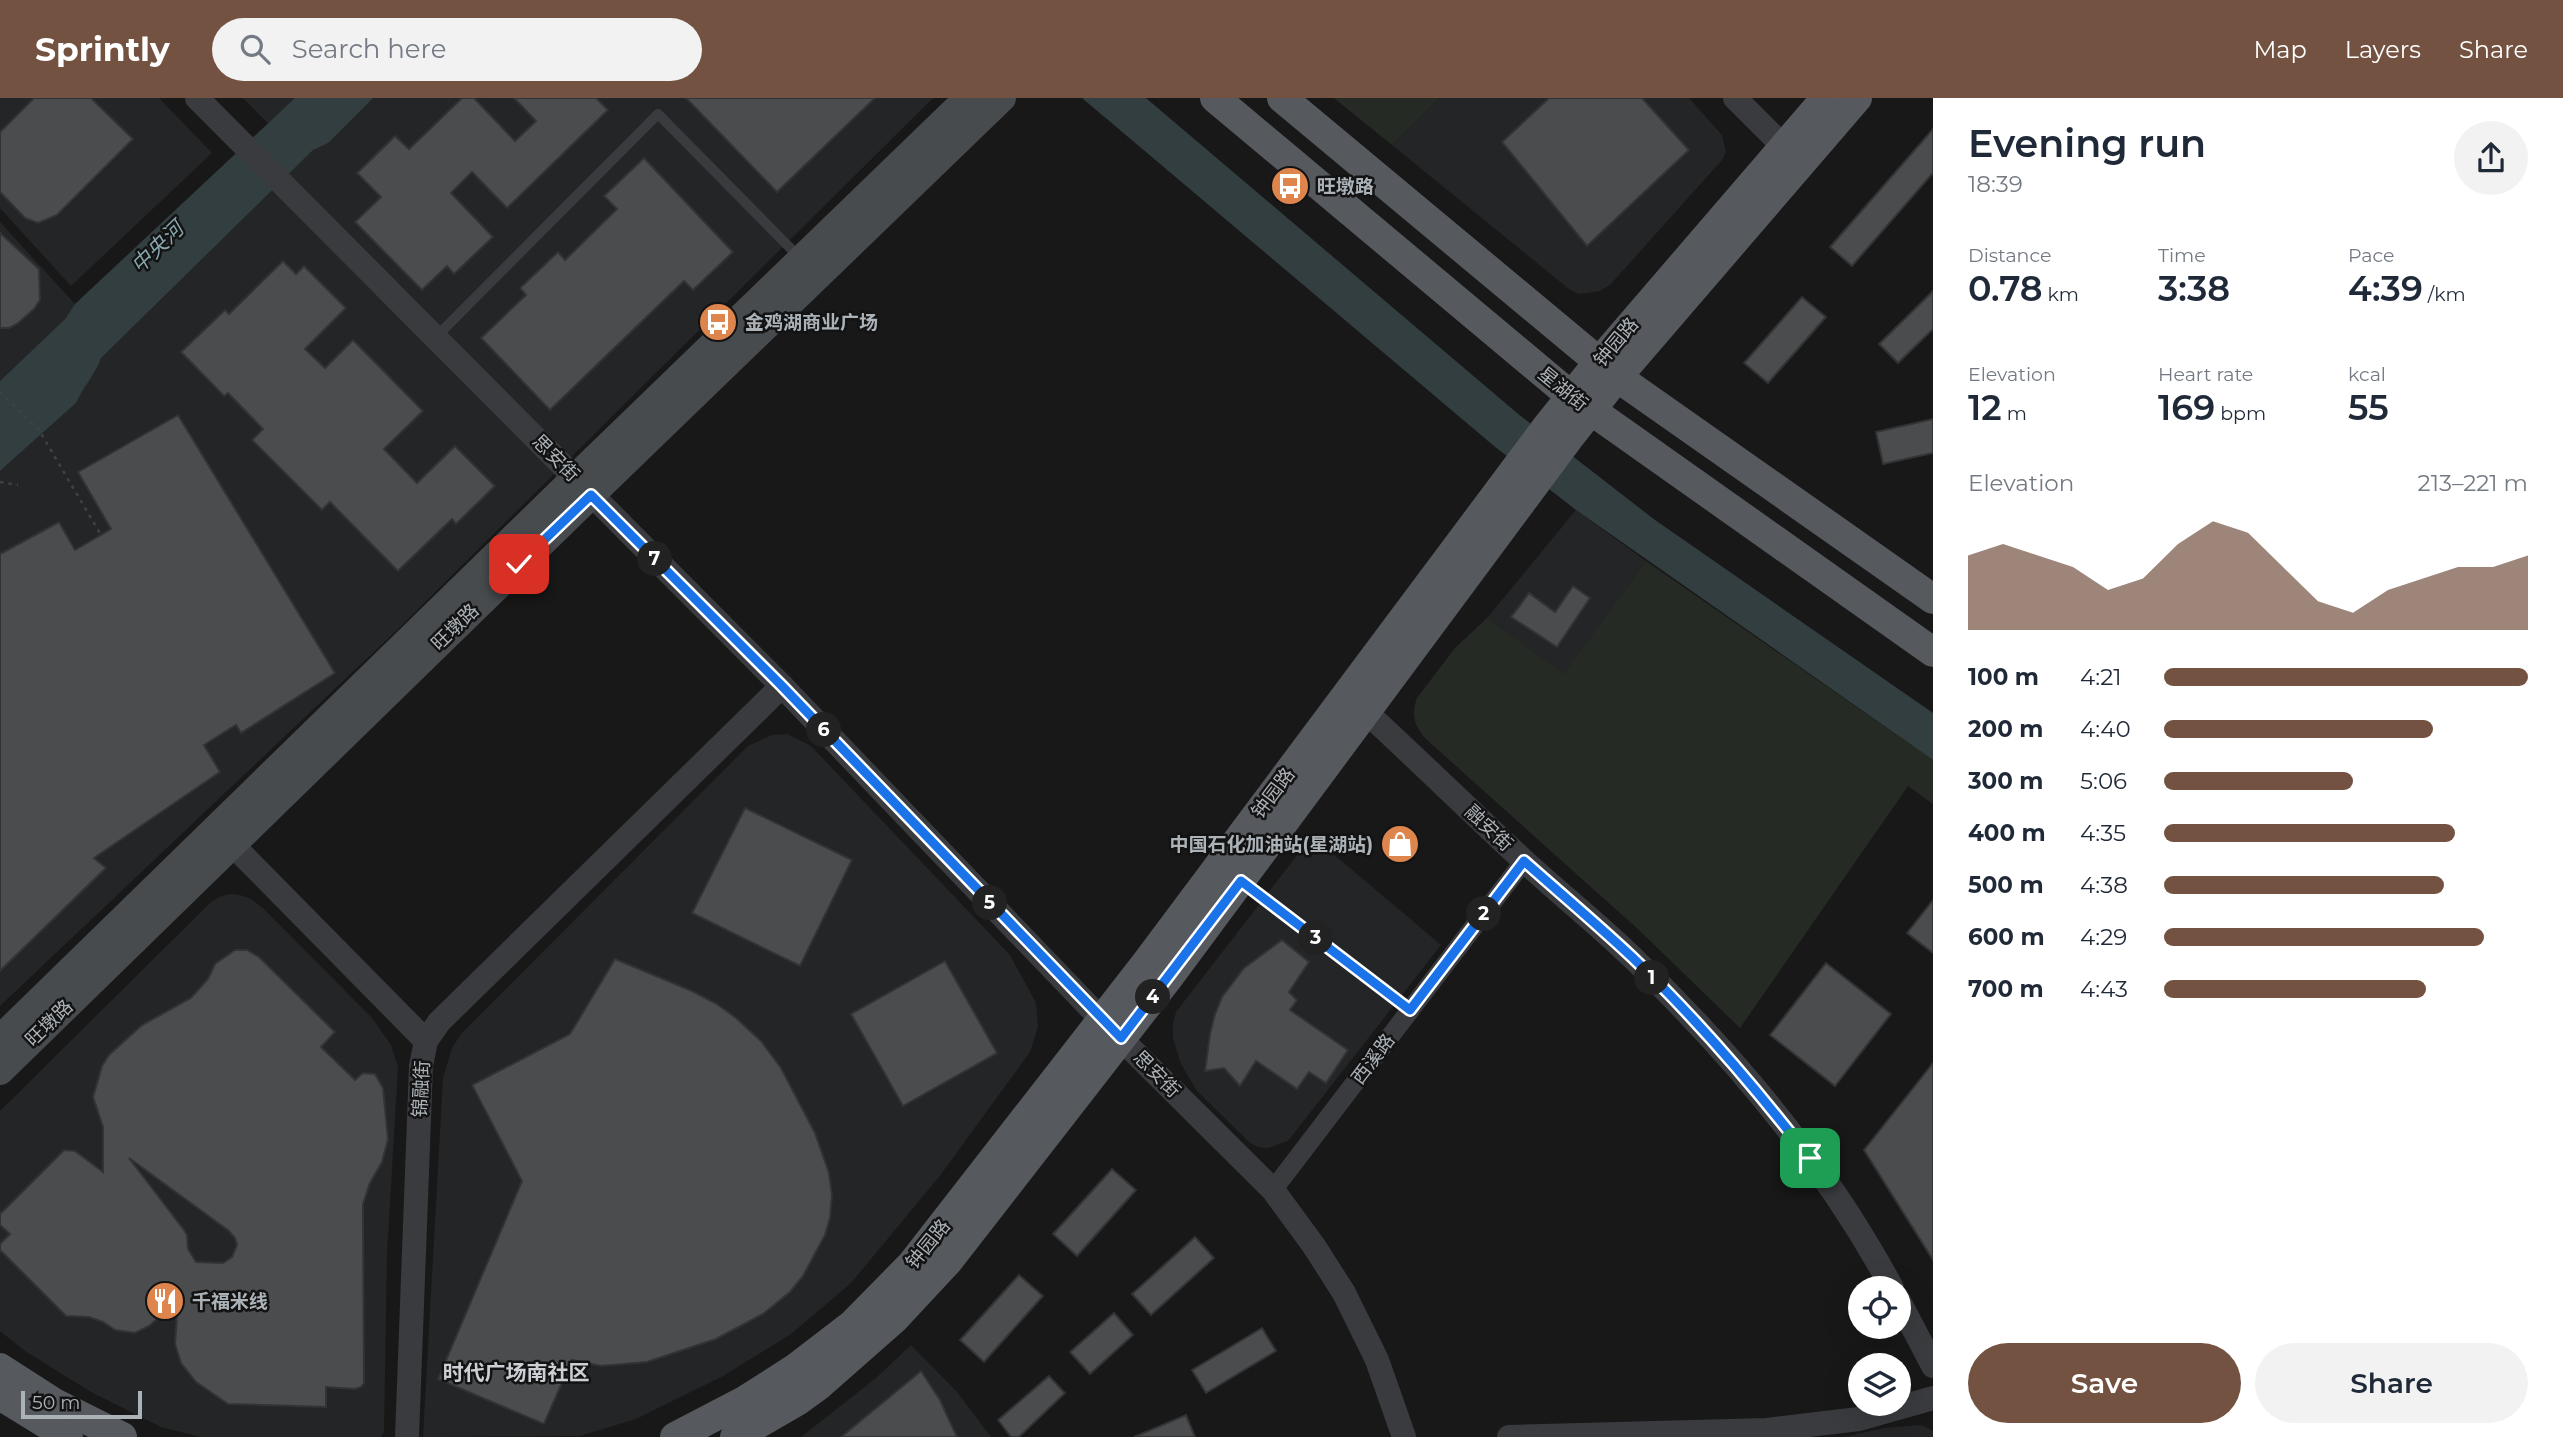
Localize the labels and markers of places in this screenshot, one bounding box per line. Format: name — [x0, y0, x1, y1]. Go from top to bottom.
bus stop icon: 旺墩路 — [1269, 165, 1311, 207]
place label: 旺墩路 — [1317, 175, 1374, 198]
bus stop icon: 金鸡湖商业广场 — [697, 301, 739, 343]
place label: 金鸡湖商业广场 — [745, 311, 878, 334]
pin — [489, 534, 549, 594]
pin: 7 — [638, 542, 672, 576]
pin: 6 — [806, 712, 842, 748]
shop icon: 中国石化加油站(星湖站) — [1379, 823, 1421, 865]
place label: 中国石化加油站(星湖站) — [1169, 833, 1373, 856]
pin: 5 — [972, 886, 1007, 920]
pin: 2 — [1466, 896, 1502, 932]
pin: 3 — [1298, 920, 1334, 956]
pin: 1 — [1634, 960, 1670, 996]
pin: 4 — [1136, 979, 1170, 1014]
pin — [1780, 1128, 1840, 1188]
restaurant icon: 千福米线 — [144, 1280, 186, 1322]
place label: 千福米线 — [192, 1290, 268, 1313]

